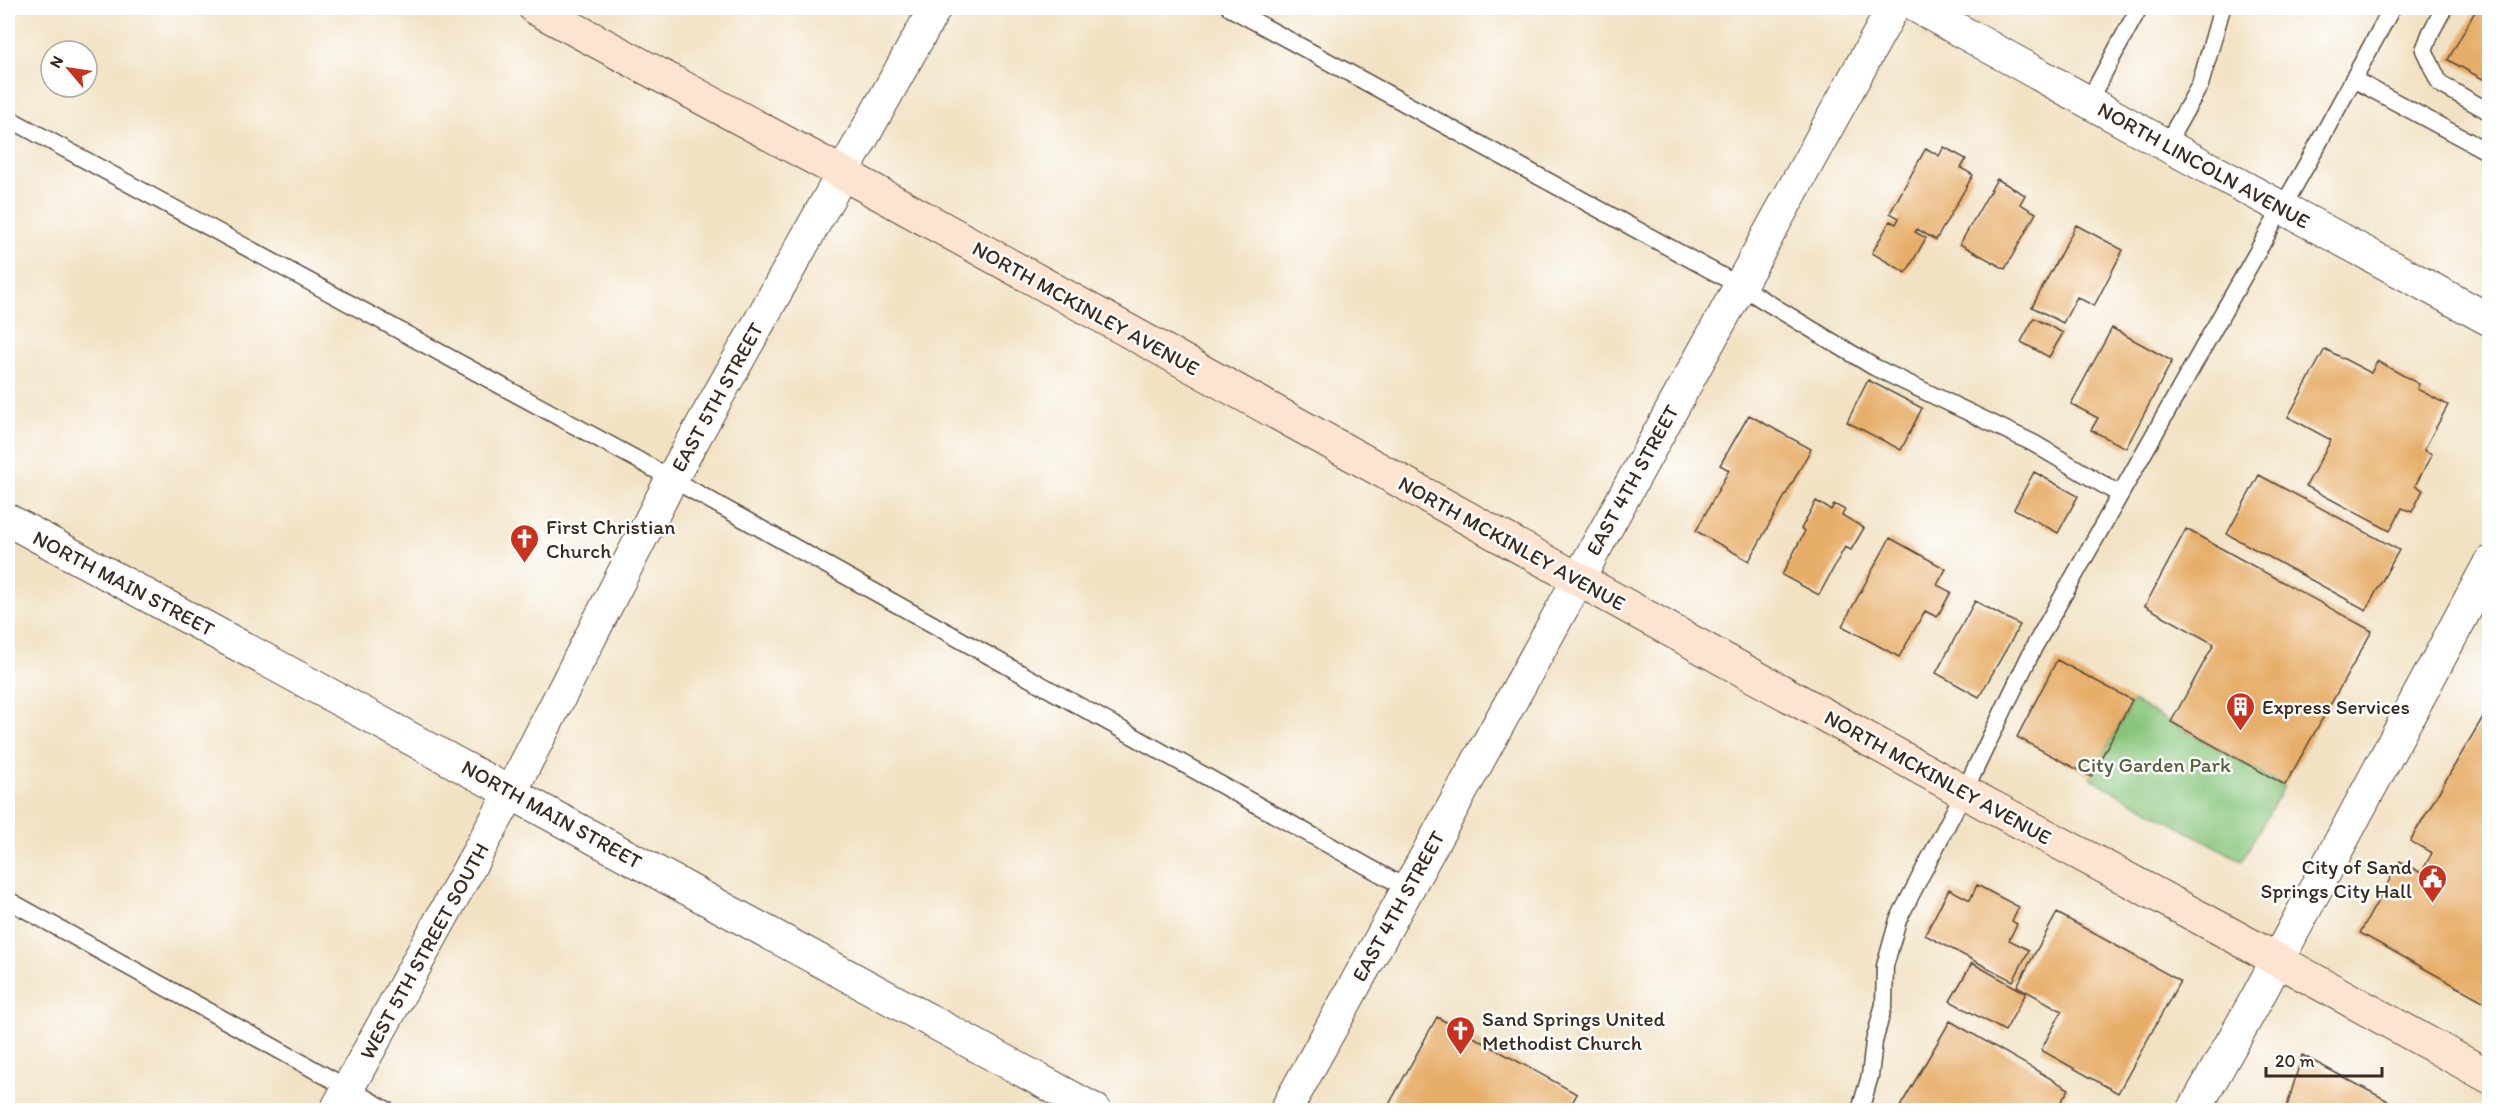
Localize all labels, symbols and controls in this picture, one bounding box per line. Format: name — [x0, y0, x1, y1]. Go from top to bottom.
north arrow — [39, 39, 99, 99]
text: N — [45, 53, 67, 71]
street label: NORTH LINCOLN AVENUE — [2094, 96, 2314, 234]
street label: NORTH MCKINLEY AVENUE — [968, 235, 1204, 381]
street label: EAST 5TH STREET — [666, 318, 768, 476]
street label: EAST 4TH STREET — [1580, 400, 1684, 560]
street label: NORTH MCKINLEY AVENUE — [1394, 470, 1630, 616]
place label: First Christian Church — [546, 514, 675, 563]
church icon: First Christian Church — [509, 522, 541, 564]
street label: NORTH MAIN STREET — [29, 524, 219, 642]
building icon: Express Services — [2225, 690, 2257, 732]
place label: Express Services — [2262, 694, 2410, 719]
street label: NORTH MCKINLEY AVENUE — [1820, 704, 2056, 850]
park label: City Garden Park — [2077, 752, 2231, 777]
street label: NORTH MAIN STREET — [458, 754, 647, 874]
street label: EAST 4TH STREET — [1346, 826, 1450, 986]
street label: WEST 5TH STREET SOUTH — [354, 838, 494, 1064]
place label: City of Sand Springs City Hall — [2260, 854, 2412, 903]
public building icon: City of Sand Springs City Hall — [2417, 862, 2449, 904]
place label: Sand Springs United Methodist Church — [1482, 1006, 1666, 1055]
church icon: Sand Springs United Methodist Church — [1445, 1014, 1477, 1056]
scale bar — [2266, 1040, 2382, 1078]
text: 20 m — [2275, 1050, 2315, 1072]

